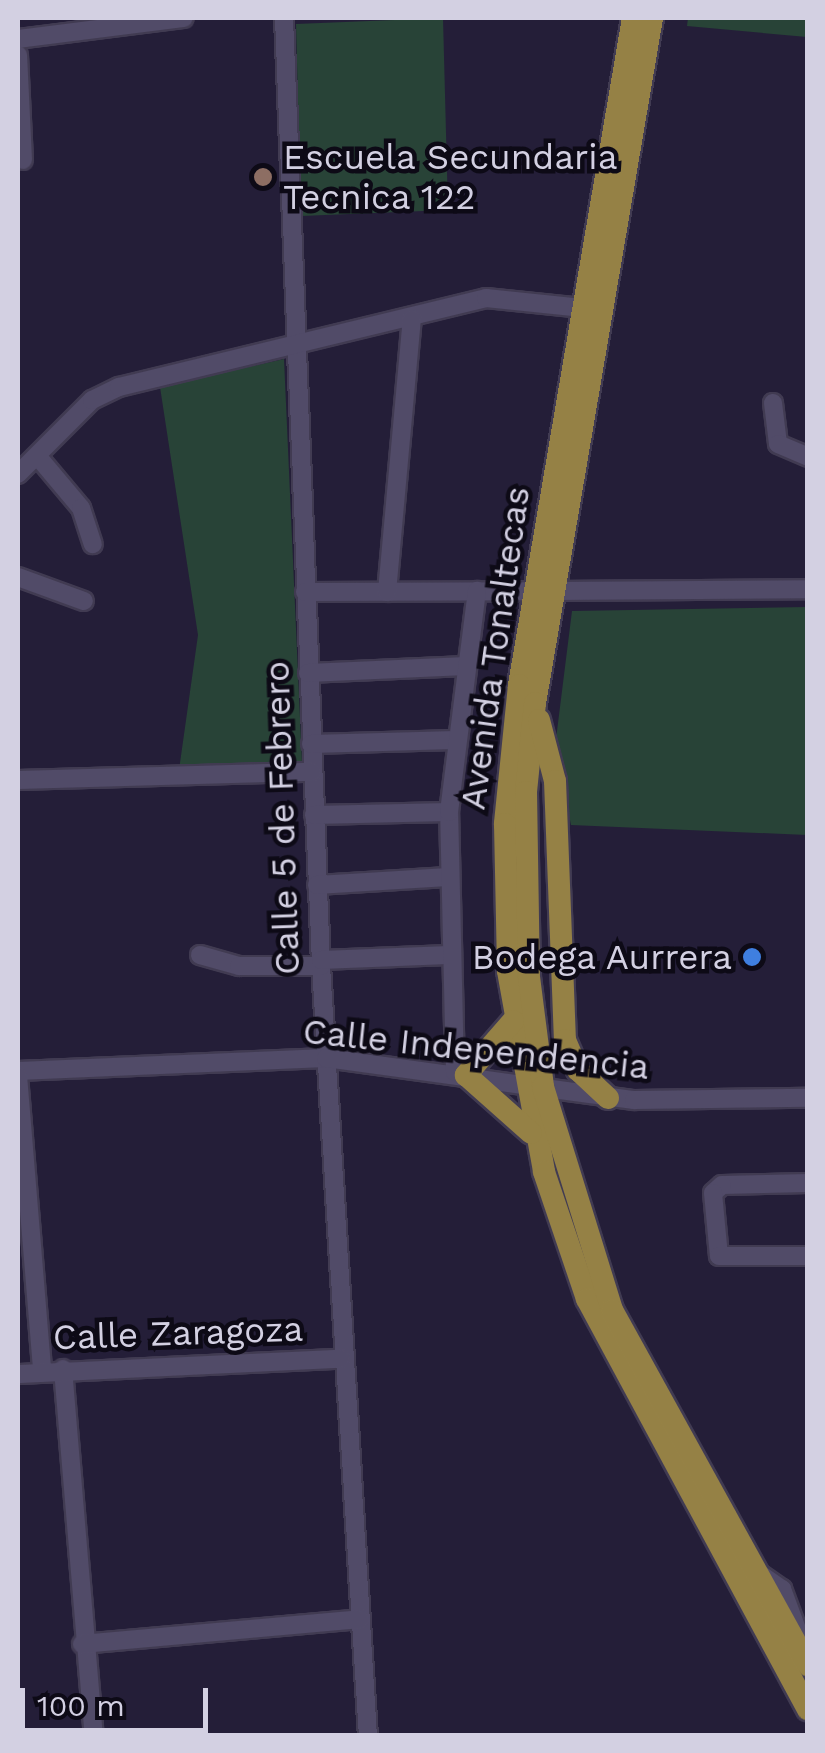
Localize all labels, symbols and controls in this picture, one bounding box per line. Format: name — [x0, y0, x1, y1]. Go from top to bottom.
place label: Escuela Secundaria Tecnica 122 — [283, 136, 618, 218]
marker: Escuela Secundaria Tecnica 122 — [252, 166, 274, 188]
street label: Avenida Tonaltecas — [451, 483, 539, 813]
street label: Calle 5 de Febrero — [256, 660, 308, 976]
place label: Bodega Aurrera — [469, 936, 732, 978]
marker: Bodega Aurrera — [741, 946, 763, 968]
street label: Calle Independencia — [301, 1010, 651, 1088]
street label: Calle Zaragoza — [52, 1308, 304, 1358]
scale bar — [25, 1668, 212, 1730]
text: 100 m — [37, 1688, 125, 1723]

